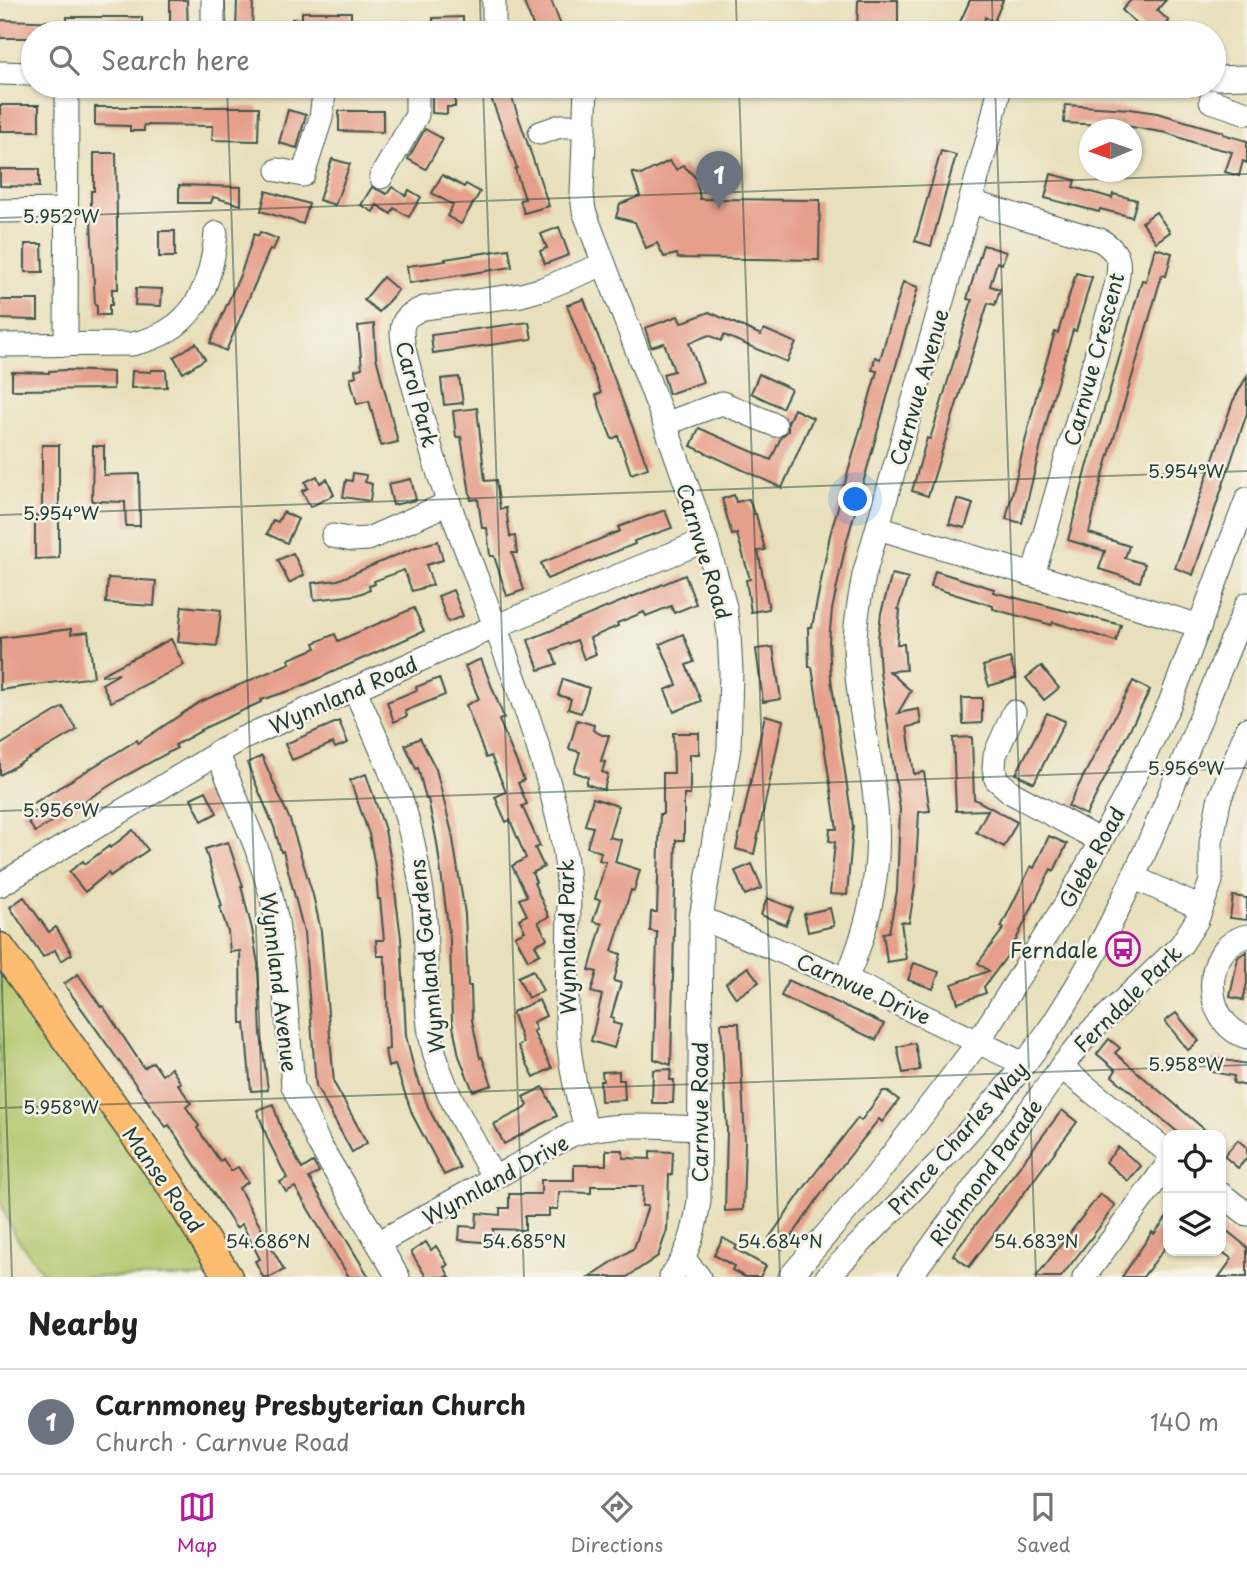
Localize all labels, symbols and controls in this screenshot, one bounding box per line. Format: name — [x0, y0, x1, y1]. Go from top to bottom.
search box — [21, 21, 1226, 98]
text: Search here — [101, 40, 250, 79]
icon: search — [45, 41, 83, 79]
north arrow — [1079, 119, 1142, 182]
pin: 1 — [696, 151, 742, 209]
text: 5.952°W — [23, 202, 100, 229]
street label: Carnvue Crescent — [1054, 269, 1132, 449]
street label: Carnvue Avenue — [880, 305, 956, 469]
street label: Carol Park — [388, 337, 448, 451]
text: 5.954°W — [1148, 457, 1225, 484]
street label: Carnvue Road — [669, 479, 741, 623]
your location — [838, 482, 872, 516]
text: 5.954°W — [23, 499, 100, 526]
street label: Wynnland Road — [264, 647, 422, 741]
text: 5.956°W — [1147, 754, 1225, 781]
text: 5.956°W — [22, 796, 100, 823]
street label: Glebe Road — [1050, 800, 1132, 914]
street label: Wynnland Gardens — [400, 857, 452, 1055]
street label: Wynnland Park — [549, 859, 583, 1015]
street label: Wynnland Avenue — [253, 890, 307, 1074]
bus stop icon: Ferndale — [1104, 930, 1142, 968]
place label: Ferndale — [1010, 933, 1098, 965]
street label: Ferndale Park — [1066, 937, 1188, 1059]
street label: Carnvue Drive — [792, 944, 936, 1032]
street label: Carnvue Road — [683, 1042, 715, 1182]
text: 5.958°W — [1148, 1050, 1225, 1077]
street label: Prince Charles Way — [879, 1053, 1035, 1221]
street label: Richmond Parade — [921, 1092, 1049, 1252]
text: 5.958°W — [23, 1093, 100, 1120]
street label: Manse Road — [116, 1119, 212, 1239]
street label: Wynnland Drive — [416, 1126, 574, 1232]
map controls — [1163, 1130, 1226, 1256]
button: locate — [1163, 1130, 1226, 1193]
button: layers — [1163, 1193, 1226, 1256]
text: 54.686°N — [226, 1227, 310, 1254]
text: 54.685°N — [482, 1227, 566, 1254]
text: 54.684°N — [737, 1227, 823, 1254]
text: 54.683°N — [993, 1227, 1079, 1254]
text: Nearby — [28, 1300, 138, 1345]
text: Carnmoney Presbyterian Church — [95, 1385, 526, 1424]
text: 1 — [46, 1404, 57, 1439]
text: 140 m — [1150, 1404, 1219, 1439]
text: Church · Carnvue Road — [95, 1424, 350, 1459]
tab: Map — [177, 1488, 217, 1558]
tab: Directions — [571, 1488, 663, 1558]
tab: Saved — [1016, 1488, 1070, 1558]

